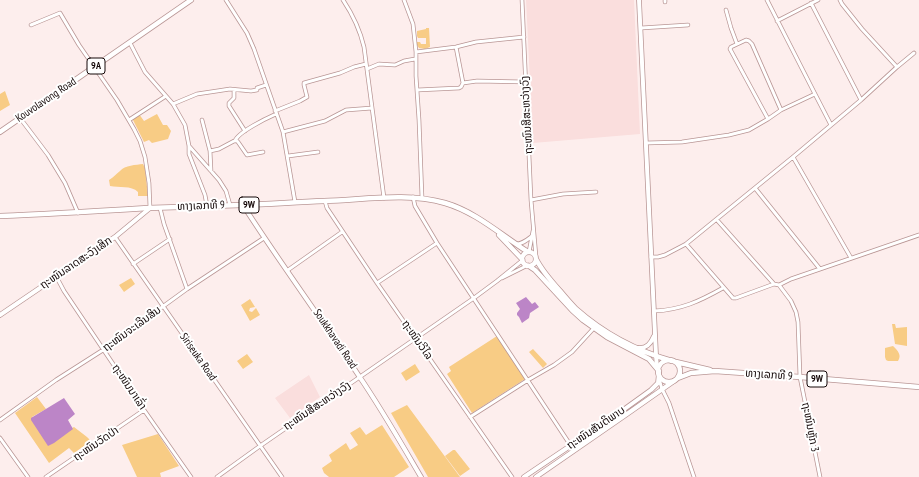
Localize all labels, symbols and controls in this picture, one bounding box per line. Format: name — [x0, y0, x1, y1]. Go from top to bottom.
road number: 9A — [87, 58, 105, 74]
street label: Kouvolavong Road — [13, 75, 79, 125]
street label: ຖະໜົນສີສະຫວ່າງວົງ — [518, 75, 536, 155]
road number: 9W — [239, 197, 259, 213]
street label: ທາງເລກທີ 9 — [177, 199, 225, 213]
street label: ຖະໜົນລາດສະວົງເສິກ — [37, 234, 115, 292]
street label: ຖະໜົນຈະເລີນສິນ — [100, 303, 164, 355]
street label: Soukkhavadi Road — [310, 307, 360, 371]
street label: ຖະໜົນວິໄລ — [399, 318, 435, 362]
street label: Siriseuka Road — [177, 331, 219, 383]
street label: ຖະໜົນນາເລົ່າ — [109, 362, 149, 412]
street label: ທາງເລກທີ 9 — [745, 367, 793, 383]
road number: 9W — [807, 371, 827, 387]
street label: ຖະໜົນສີສະຫວ່າງວົງ — [281, 379, 353, 433]
street label: ຖະໜົນຫຼັກ 3 — [799, 401, 821, 453]
street label: ຖະໜົນສັນຕິພາບ — [564, 404, 628, 452]
street label: ຖະໜົນວັດປ່າ — [71, 424, 121, 464]

